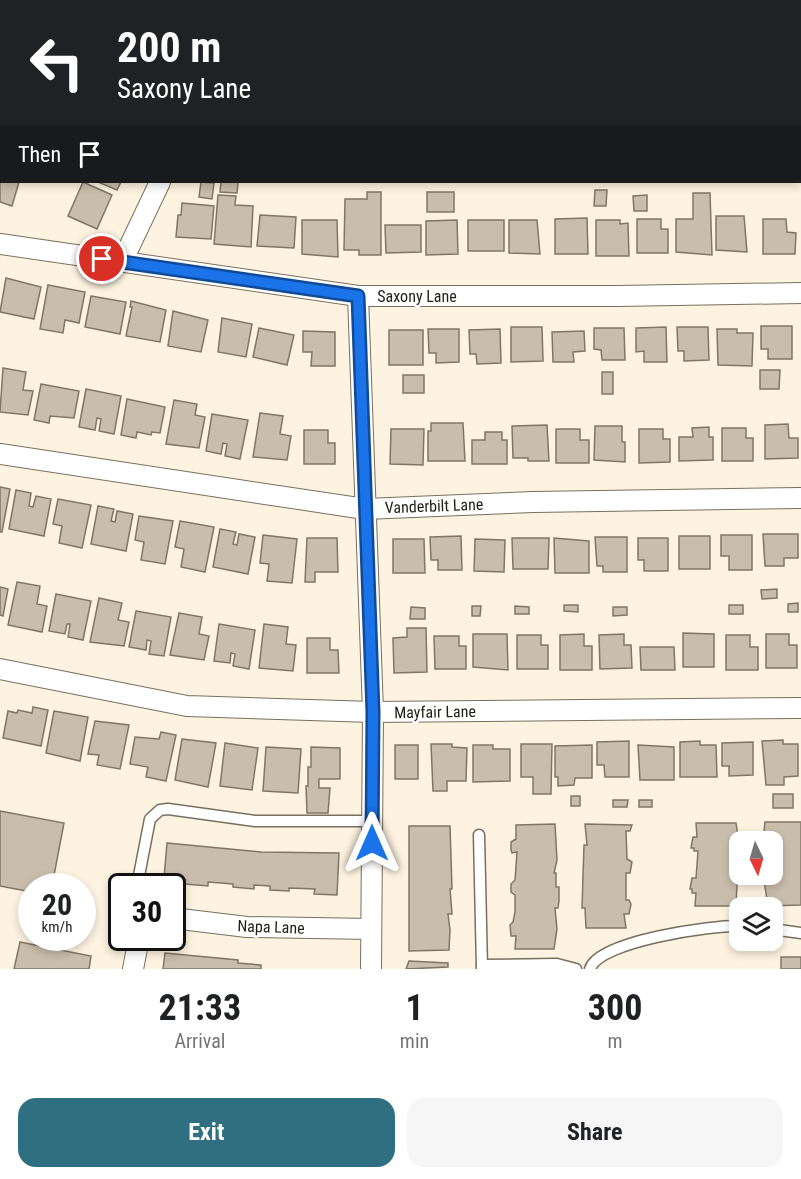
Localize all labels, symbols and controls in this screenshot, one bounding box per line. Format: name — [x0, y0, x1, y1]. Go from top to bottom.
text: 200 m — [117, 23, 222, 72]
icon: left — [18, 24, 96, 102]
text: Saxony Lane — [117, 73, 251, 105]
icon: arrive — [73, 138, 106, 171]
text: Then — [18, 142, 61, 167]
pin — [76, 233, 127, 284]
icon: arrive — [85, 242, 118, 275]
street label: Saxony Lane — [377, 287, 457, 306]
street label: Vanderbilt Lane — [384, 495, 484, 517]
street label: Mayfair Lane — [394, 702, 476, 722]
position arrow — [340, 811, 404, 875]
north arrow — [729, 831, 783, 885]
map controls — [729, 831, 783, 951]
speed limit sign: 30 — [108, 873, 186, 951]
text: 20 — [42, 887, 72, 922]
button: layers — [729, 897, 783, 951]
street label: Napa Lane — [237, 916, 305, 938]
text: km/h — [42, 918, 72, 936]
text: 21:33 — [159, 987, 241, 1029]
text: 1 — [405, 987, 424, 1029]
text: 300 — [588, 987, 642, 1029]
text: Arrival — [174, 1029, 225, 1053]
text: min — [400, 1029, 429, 1053]
text: m — [608, 1029, 623, 1053]
button: Exit — [18, 1098, 395, 1167]
button: Share — [407, 1098, 783, 1167]

